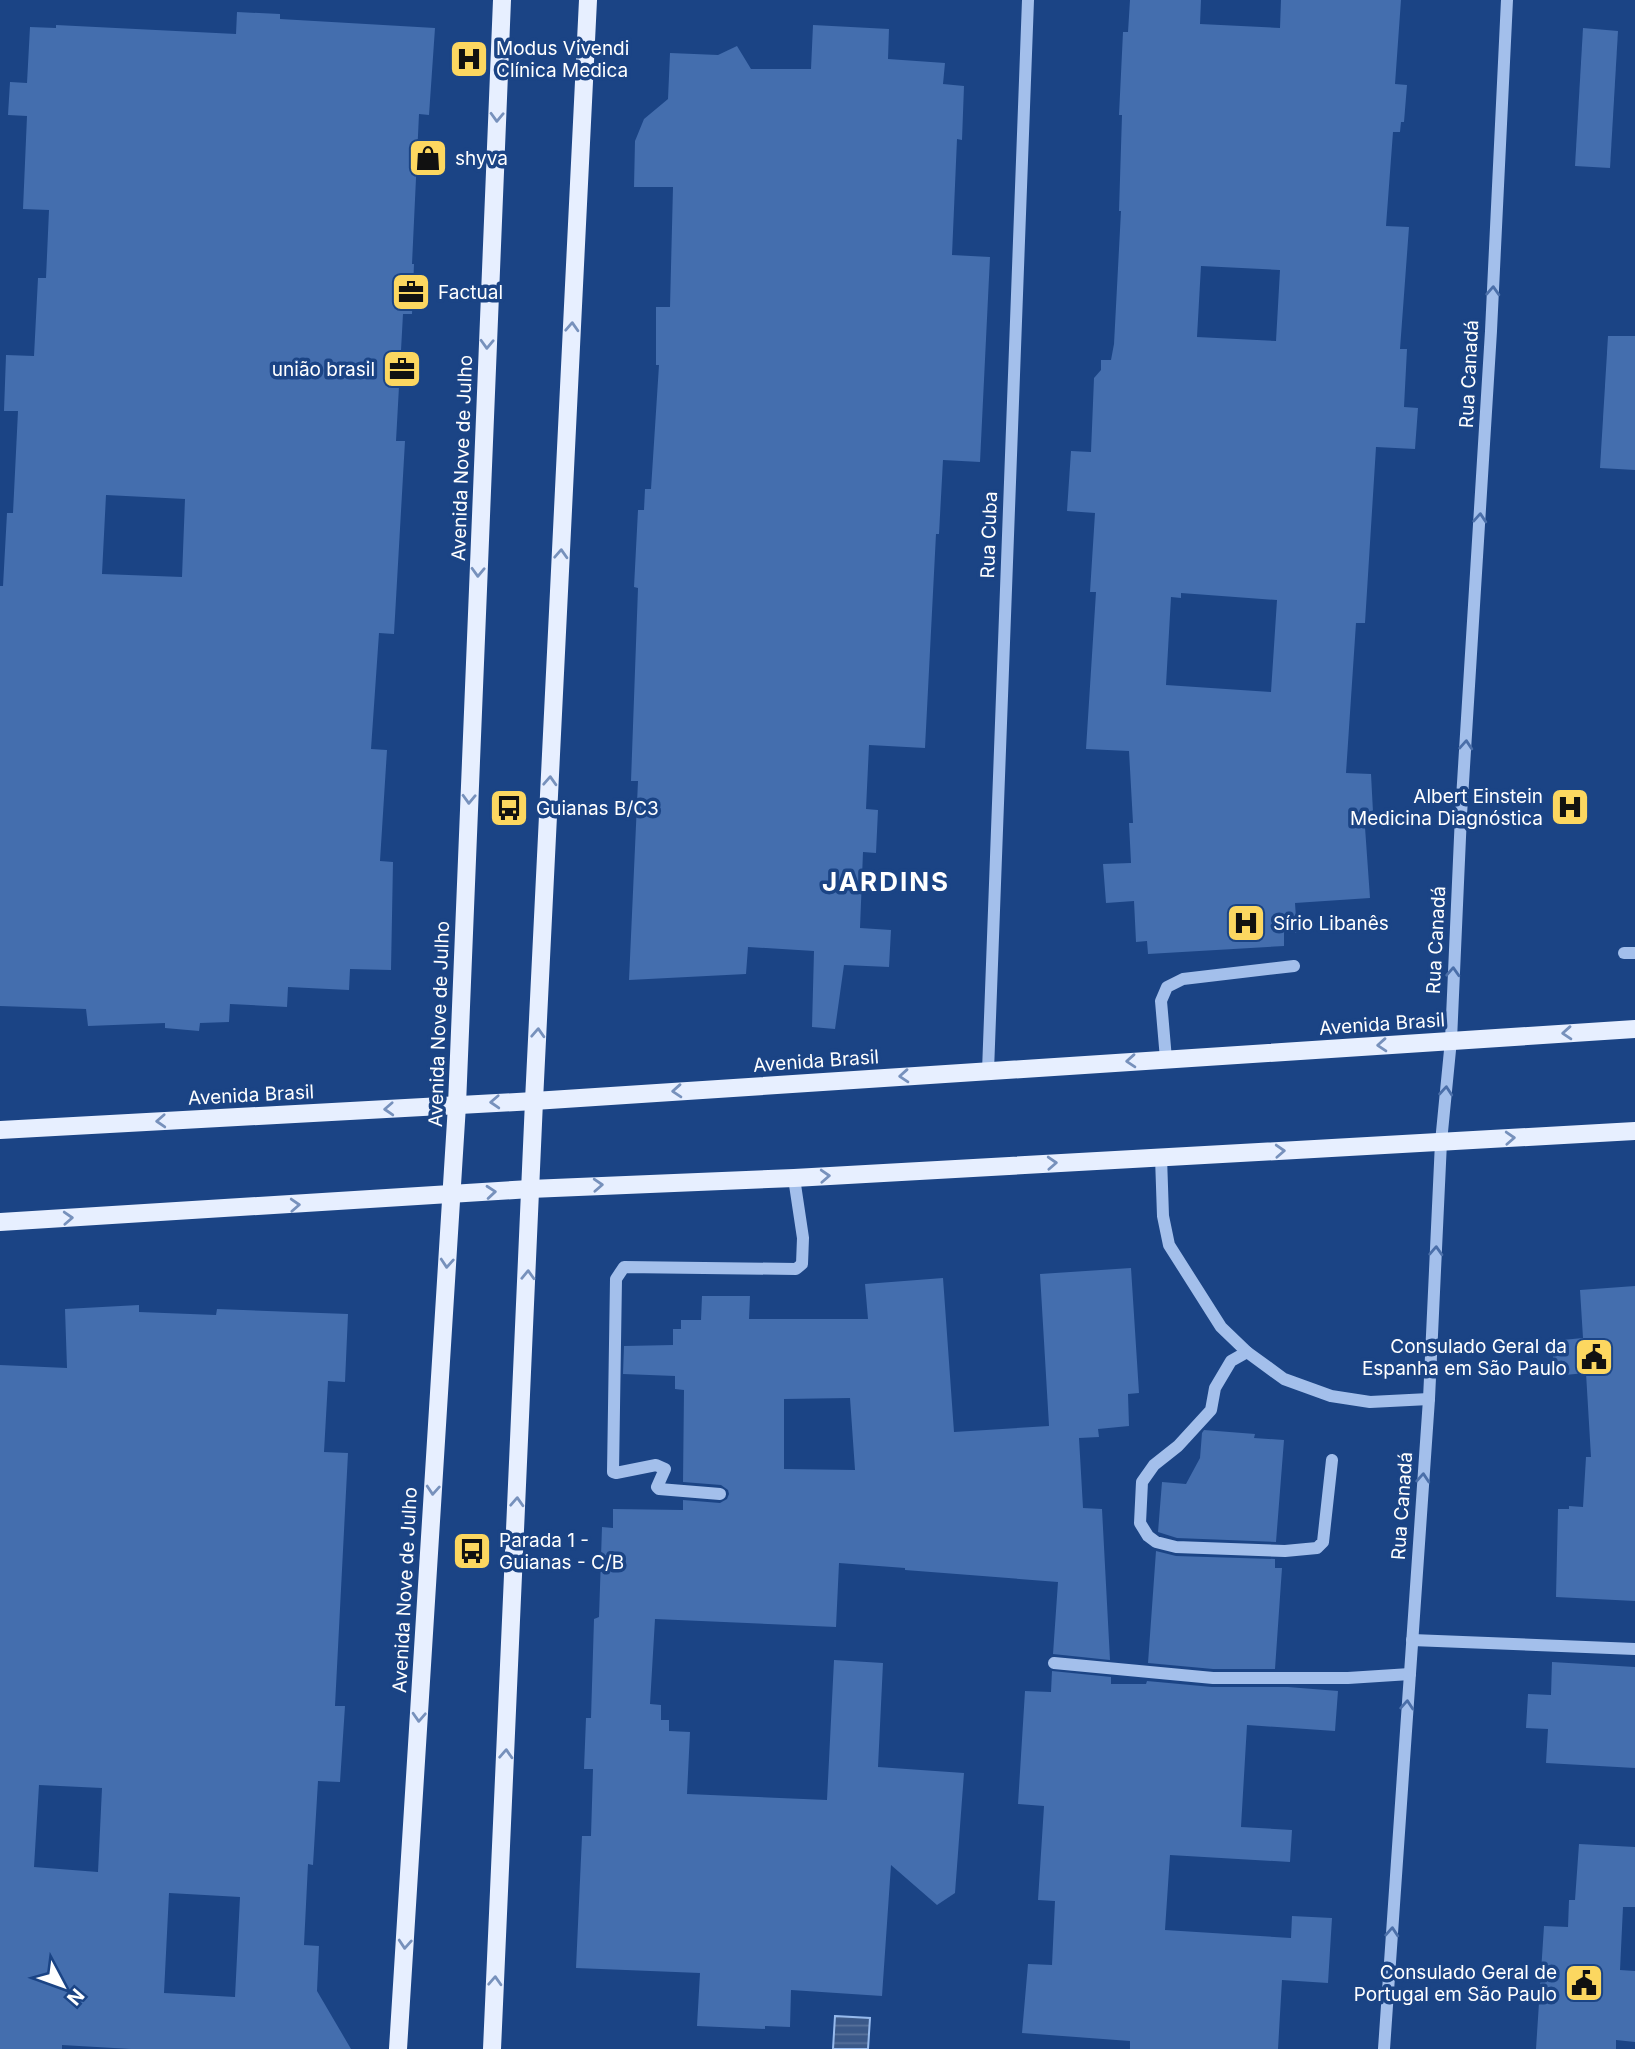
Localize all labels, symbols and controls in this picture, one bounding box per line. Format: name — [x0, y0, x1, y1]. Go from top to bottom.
place label: Modus Vivendi Clínica Medica — [496, 37, 629, 82]
hospital icon: Modus Vivendi Clínica Medica — [448, 38, 490, 80]
one-way arrow — [489, 112, 504, 123]
shop icon: shyva — [407, 137, 449, 179]
place label: shyva — [455, 147, 508, 170]
office icon: Factual — [390, 271, 432, 313]
place label: Factual — [438, 281, 503, 304]
one-way arrow — [1486, 285, 1501, 296]
street label: Rua Canadá — [1455, 319, 1483, 429]
one-way arrow — [565, 321, 580, 332]
one-way arrow — [480, 339, 495, 350]
office icon: união brasil — [381, 348, 423, 390]
street label: Avenida Nove de Julho — [447, 355, 477, 561]
place label: união brasil — [272, 358, 375, 381]
street label: Rua Cuba — [976, 491, 1002, 579]
one-way arrow — [1472, 512, 1487, 523]
one-way arrow — [554, 548, 569, 559]
one-way arrow — [471, 567, 486, 578]
one-way arrow — [1458, 739, 1473, 750]
one-way arrow — [542, 775, 557, 786]
place label: Albert Einstein Medicina Diagnóstica — [1350, 785, 1543, 830]
hospital icon: Albert Einstein Medicina Diagnóstica — [1549, 786, 1591, 828]
bus stop icon: Guianas B/C3 — [488, 787, 530, 829]
one-way arrow — [462, 794, 477, 805]
place label: Guianas B/C3 — [536, 797, 659, 820]
district label: JARDINS — [822, 866, 950, 897]
street label: Rua Canadá — [1422, 885, 1450, 995]
hospital icon: Sírio Libanês — [1225, 902, 1267, 944]
place label: Sírio Libanês — [1273, 912, 1389, 935]
street label: Avenida Nove de Julho — [424, 921, 454, 1127]
one-way arrow — [1446, 966, 1461, 977]
street label: Avenida Brasil — [1318, 1008, 1446, 1040]
one-way arrow — [1561, 1025, 1572, 1040]
one-way arrow — [530, 1027, 545, 1038]
one-way arrow — [1377, 1037, 1388, 1052]
street label: Avenida Brasil — [752, 1045, 880, 1077]
one-way arrow — [1125, 1053, 1136, 1068]
one-way arrow — [898, 1069, 909, 1084]
street label: Avenida Brasil — [187, 1080, 315, 1110]
one-way arrow — [671, 1083, 682, 1098]
one-way arrow — [1438, 1085, 1453, 1096]
one-way arrow — [490, 1095, 501, 1110]
one-way arrow — [383, 1101, 394, 1116]
one-way arrow — [156, 1114, 167, 1129]
one-way arrow — [1504, 1131, 1515, 1146]
one-way arrow — [1274, 1143, 1285, 1158]
one-way arrow — [1047, 1156, 1058, 1171]
one-way arrow — [820, 1169, 831, 1184]
one-way arrow — [593, 1178, 604, 1193]
one-way arrow — [486, 1185, 497, 1200]
one-way arrow — [290, 1197, 301, 1212]
one-way arrow — [63, 1211, 74, 1226]
one-way arrow — [1429, 1245, 1444, 1256]
one-way arrow — [440, 1258, 455, 1269]
one-way arrow — [520, 1269, 535, 1280]
place label: Consulado Geral da Espanha em São Paulo — [1362, 1335, 1567, 1380]
public building icon: Consulado Geral da Espanha em São Paulo — [1573, 1336, 1615, 1378]
street label: Rua Canadá — [1387, 1451, 1417, 1561]
one-way arrow — [1416, 1472, 1431, 1483]
one-way arrow — [425, 1485, 440, 1496]
street label: Avenida Nove de Julho — [388, 1486, 422, 1694]
one-way arrow — [510, 1496, 525, 1507]
place label: Parada 1 - Guianas - C/B — [499, 1529, 624, 1574]
bus stop icon: Parada 1 - Guianas - C/B — [451, 1530, 493, 1572]
one-way arrow — [1399, 1699, 1414, 1710]
one-way arrow — [412, 1712, 427, 1723]
one-way arrow — [499, 1748, 514, 1759]
one-way arrow — [1384, 1926, 1399, 1937]
one-way arrow — [397, 1939, 412, 1950]
north arrow — [28, 1951, 98, 2021]
place label: Consulado Geral de Portugal em São Paulo — [1354, 1961, 1557, 2006]
public building icon: Consulado Geral de Portugal em São Paulo — [1563, 1962, 1605, 2004]
one-way arrow — [488, 1975, 503, 1986]
text: N — [62, 1984, 89, 2010]

